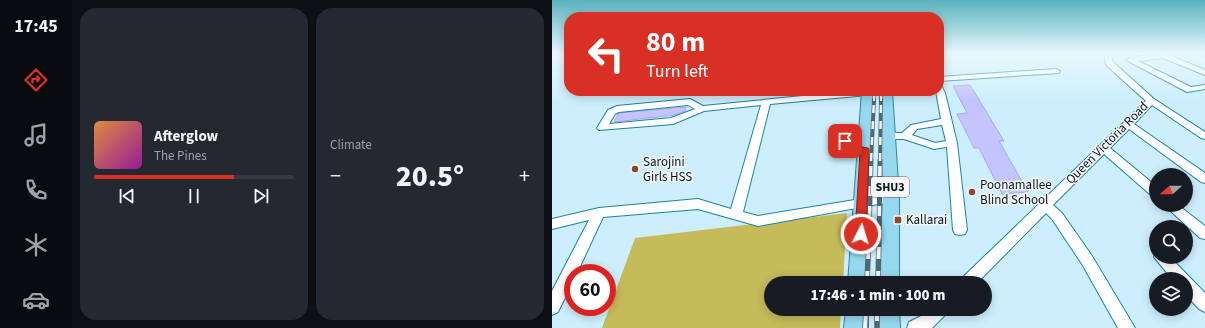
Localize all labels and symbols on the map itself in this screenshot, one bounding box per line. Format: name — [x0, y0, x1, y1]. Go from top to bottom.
street label: Queen Victoria Road — [1062, 98, 1152, 188]
pin — [828, 124, 862, 158]
place label: Sarojini Girls HSS — [643, 153, 692, 186]
marker: Sarojini Girls HSS — [630, 164, 640, 174]
north arrow — [1149, 168, 1193, 212]
place label: Poonamallee Blind School — [980, 176, 1052, 209]
road number: SHU3 — [871, 177, 909, 197]
marker: Poonamallee Blind School — [967, 187, 977, 197]
place label: Kallarai — [906, 211, 947, 229]
position arrow — [840, 213, 882, 255]
marker: Kallarai — [893, 215, 903, 225]
speed limit sign: 60 — [564, 264, 616, 316]

